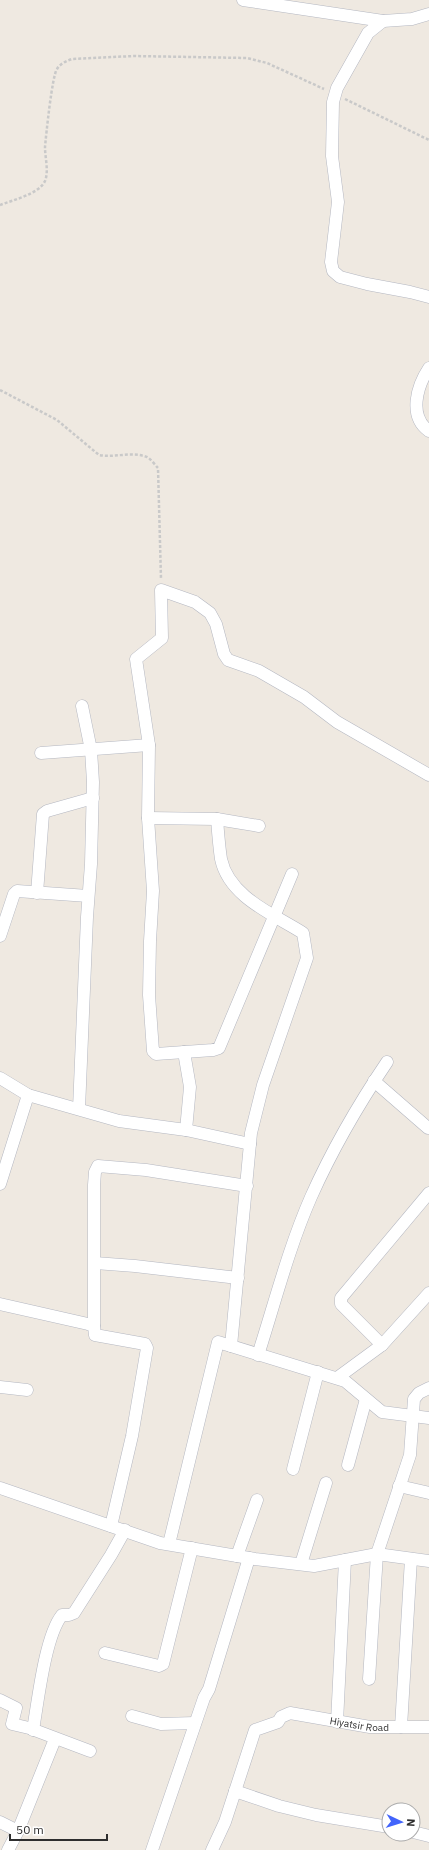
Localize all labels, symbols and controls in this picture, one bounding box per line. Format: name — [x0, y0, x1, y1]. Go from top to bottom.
street label: Hiyatsir Road — [329, 1714, 389, 1734]
north arrow — [381, 1802, 421, 1842]
scale bar — [10, 1816, 107, 1842]
text: N — [404, 1818, 418, 1827]
text: 50 m — [16, 1822, 44, 1837]

